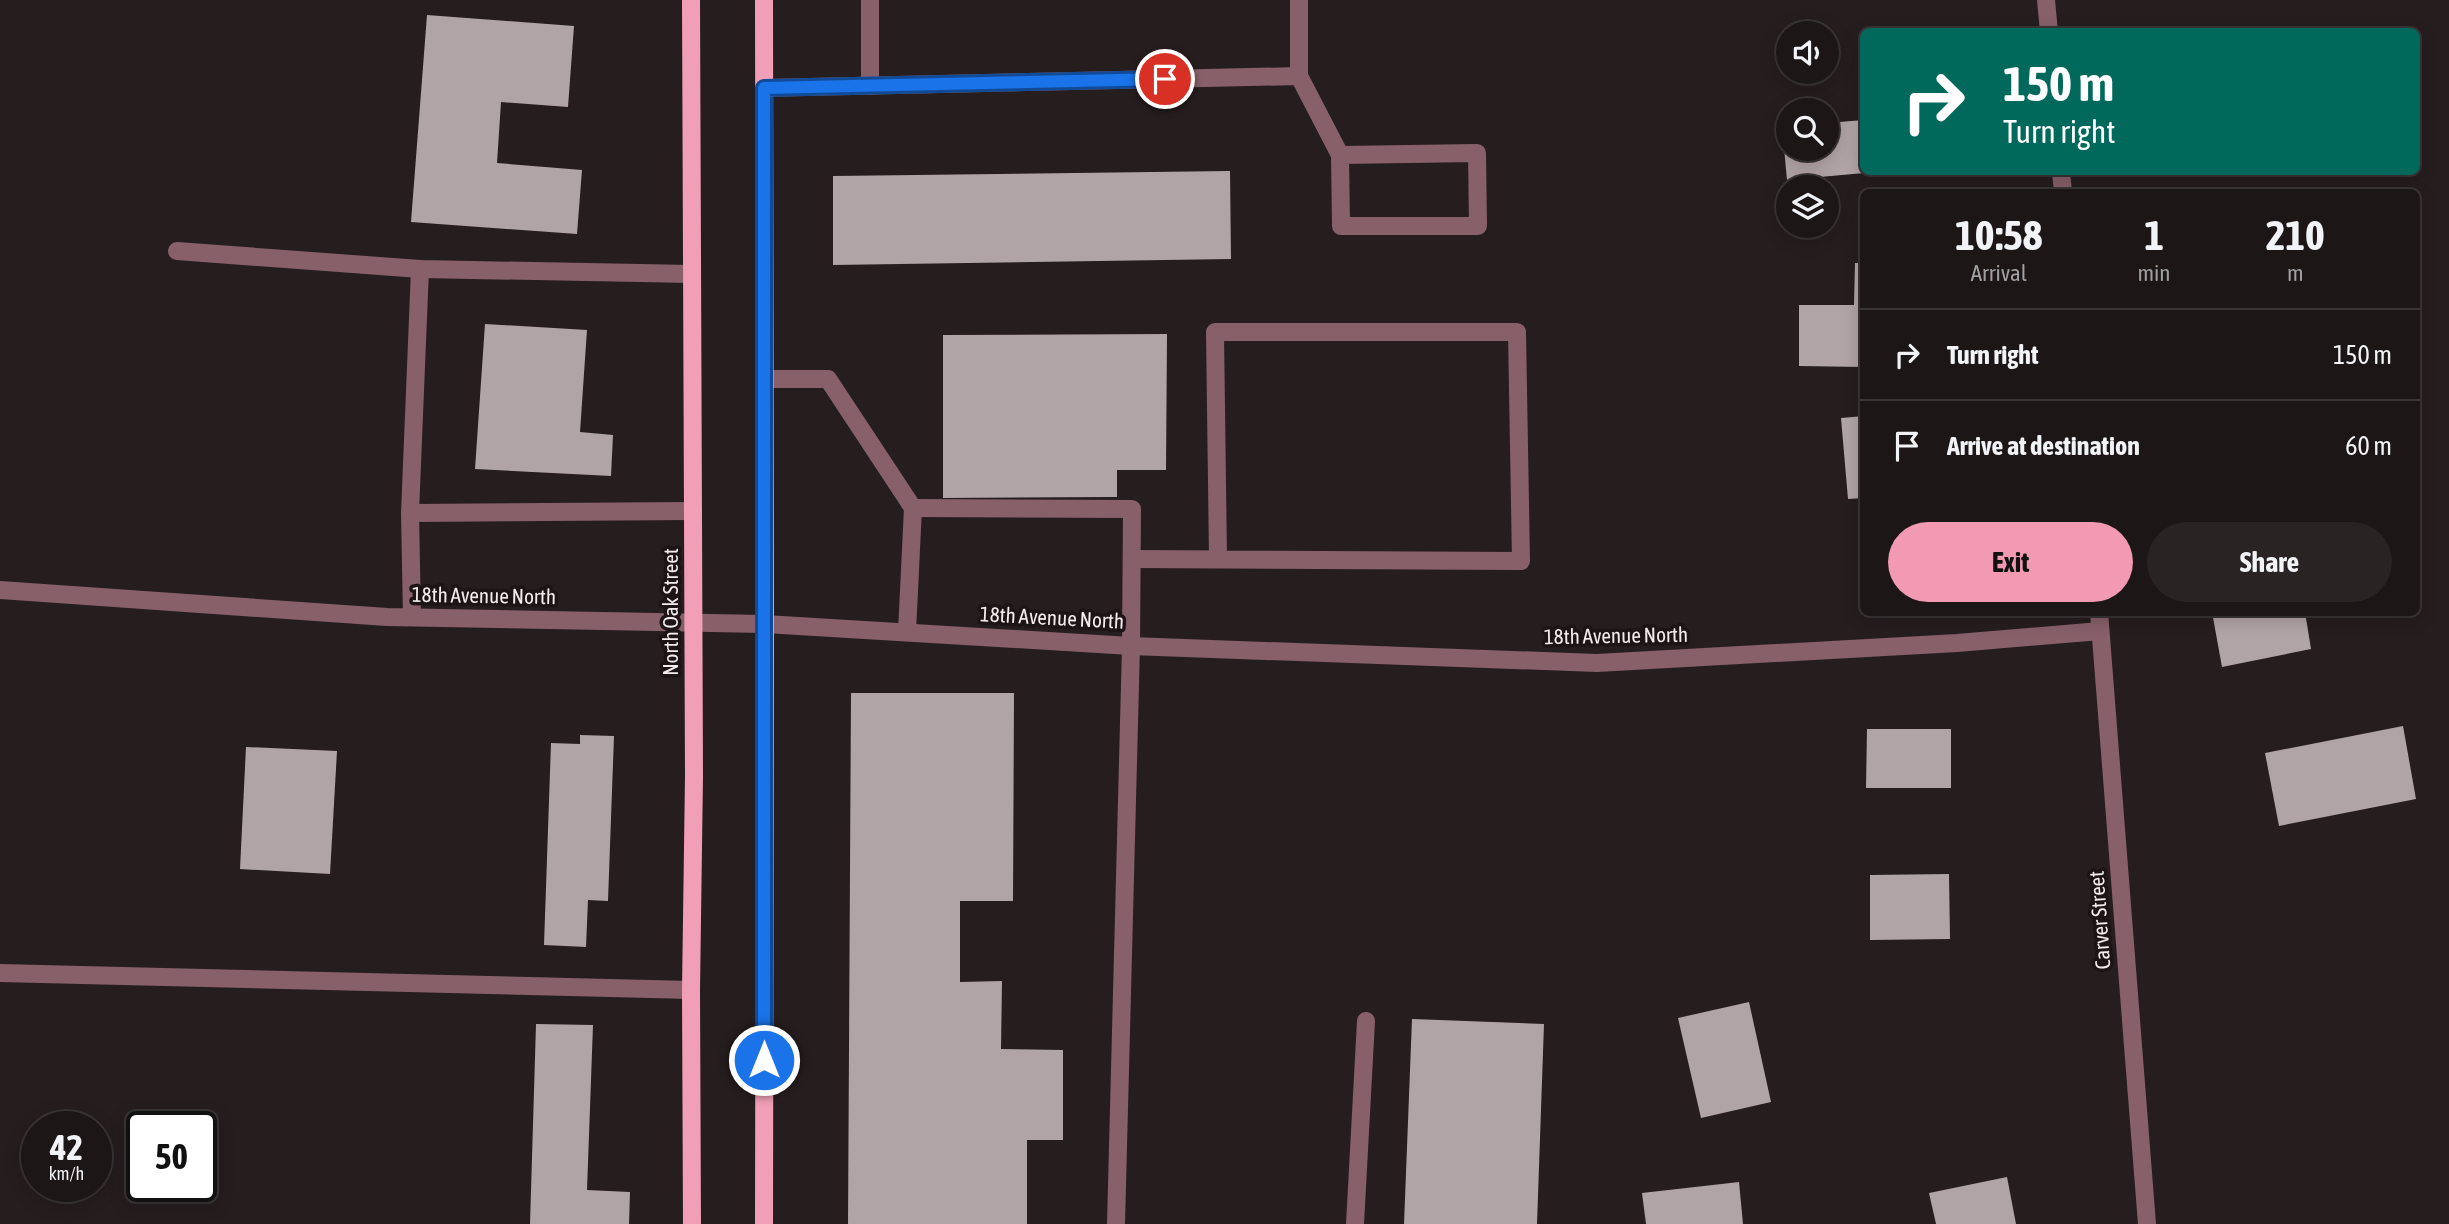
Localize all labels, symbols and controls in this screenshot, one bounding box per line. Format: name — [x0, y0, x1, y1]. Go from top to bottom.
map controls — [1776, 21, 1839, 238]
button: sound — [1776, 21, 1839, 84]
pin — [1135, 49, 1195, 109]
text: 150 m — [2003, 55, 2114, 111]
icon: right — [1888, 56, 1979, 147]
icon: arrive — [1146, 60, 1184, 98]
button: search — [1776, 98, 1839, 161]
text: Turn right — [2003, 113, 2116, 150]
button: layers — [1776, 175, 1839, 238]
text: 10:58 — [1955, 211, 2042, 259]
text: 1 — [2144, 211, 2164, 259]
text: 210 — [2266, 211, 2325, 259]
text: Arrival — [1971, 260, 2027, 286]
text: min — [2138, 260, 2171, 286]
text: m — [2287, 260, 2304, 286]
icon: right — [1888, 336, 1926, 374]
text: Turn right — [1947, 340, 2038, 370]
text: 150 m — [2333, 340, 2392, 370]
icon: arrive — [1888, 427, 1926, 465]
text: Arrive at destination — [1947, 431, 2140, 461]
text: 60 m — [2345, 431, 2392, 461]
button: Exit — [1888, 522, 2133, 602]
button: Share — [2147, 522, 2392, 602]
street label: North Oak Street — [658, 548, 682, 676]
street label: 18th Avenue North — [412, 582, 556, 608]
street label: 18th Avenue North — [979, 601, 1125, 633]
street label: 18th Avenue North — [1544, 622, 1688, 648]
street label: Carver Street — [2084, 870, 2114, 970]
position arrow — [727, 1023, 801, 1097]
speed limit sign: 50 — [126, 1111, 217, 1202]
text: 42 — [50, 1127, 83, 1167]
text: km/h — [49, 1163, 84, 1184]

